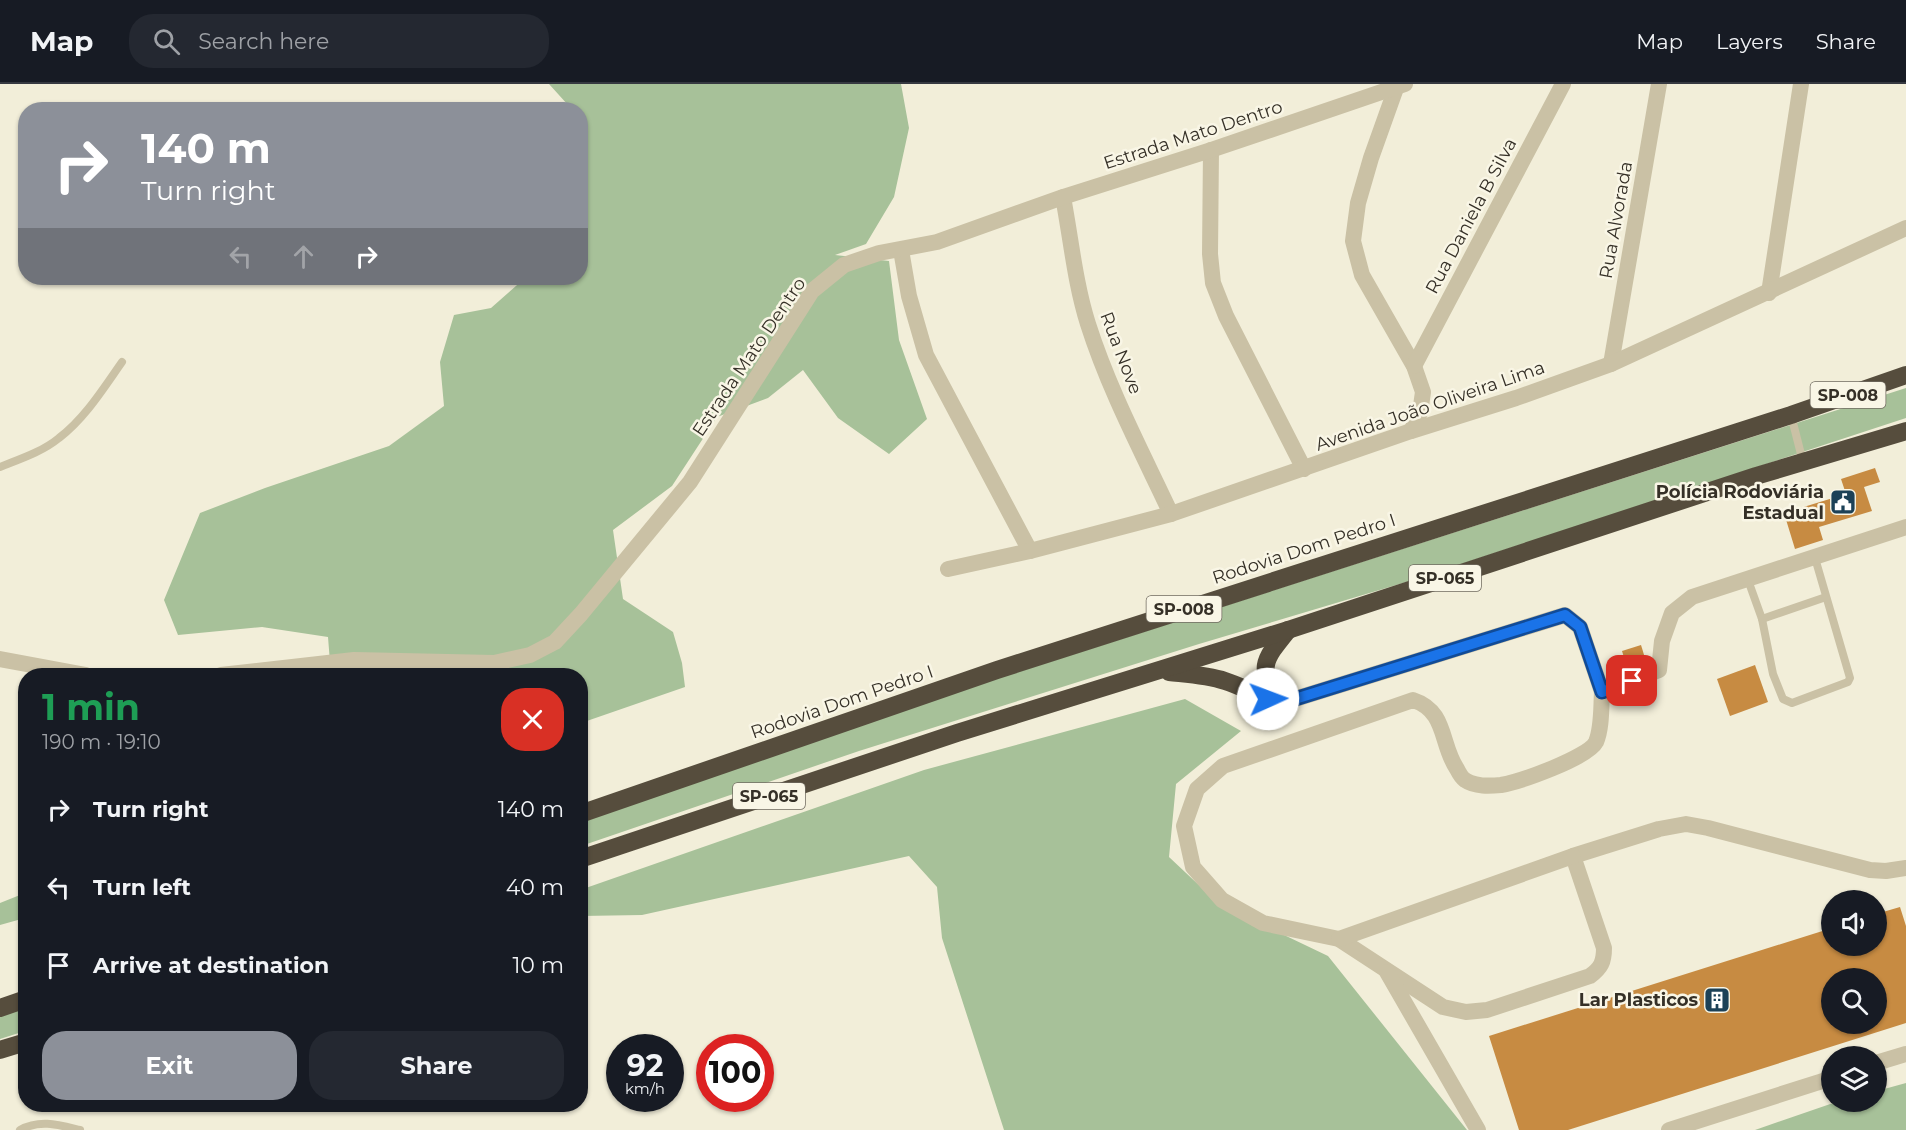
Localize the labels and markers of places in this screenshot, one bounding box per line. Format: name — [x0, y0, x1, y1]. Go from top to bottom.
place label: Polícia Rodoviária Estadual — [1656, 481, 1824, 524]
public building icon: Polícia Rodoviária Estadual — [1828, 487, 1858, 517]
pin — [1606, 655, 1657, 706]
building icon: Lar Plasticos — [1702, 985, 1732, 1015]
place label: Lar Plasticos — [1579, 989, 1698, 1011]

